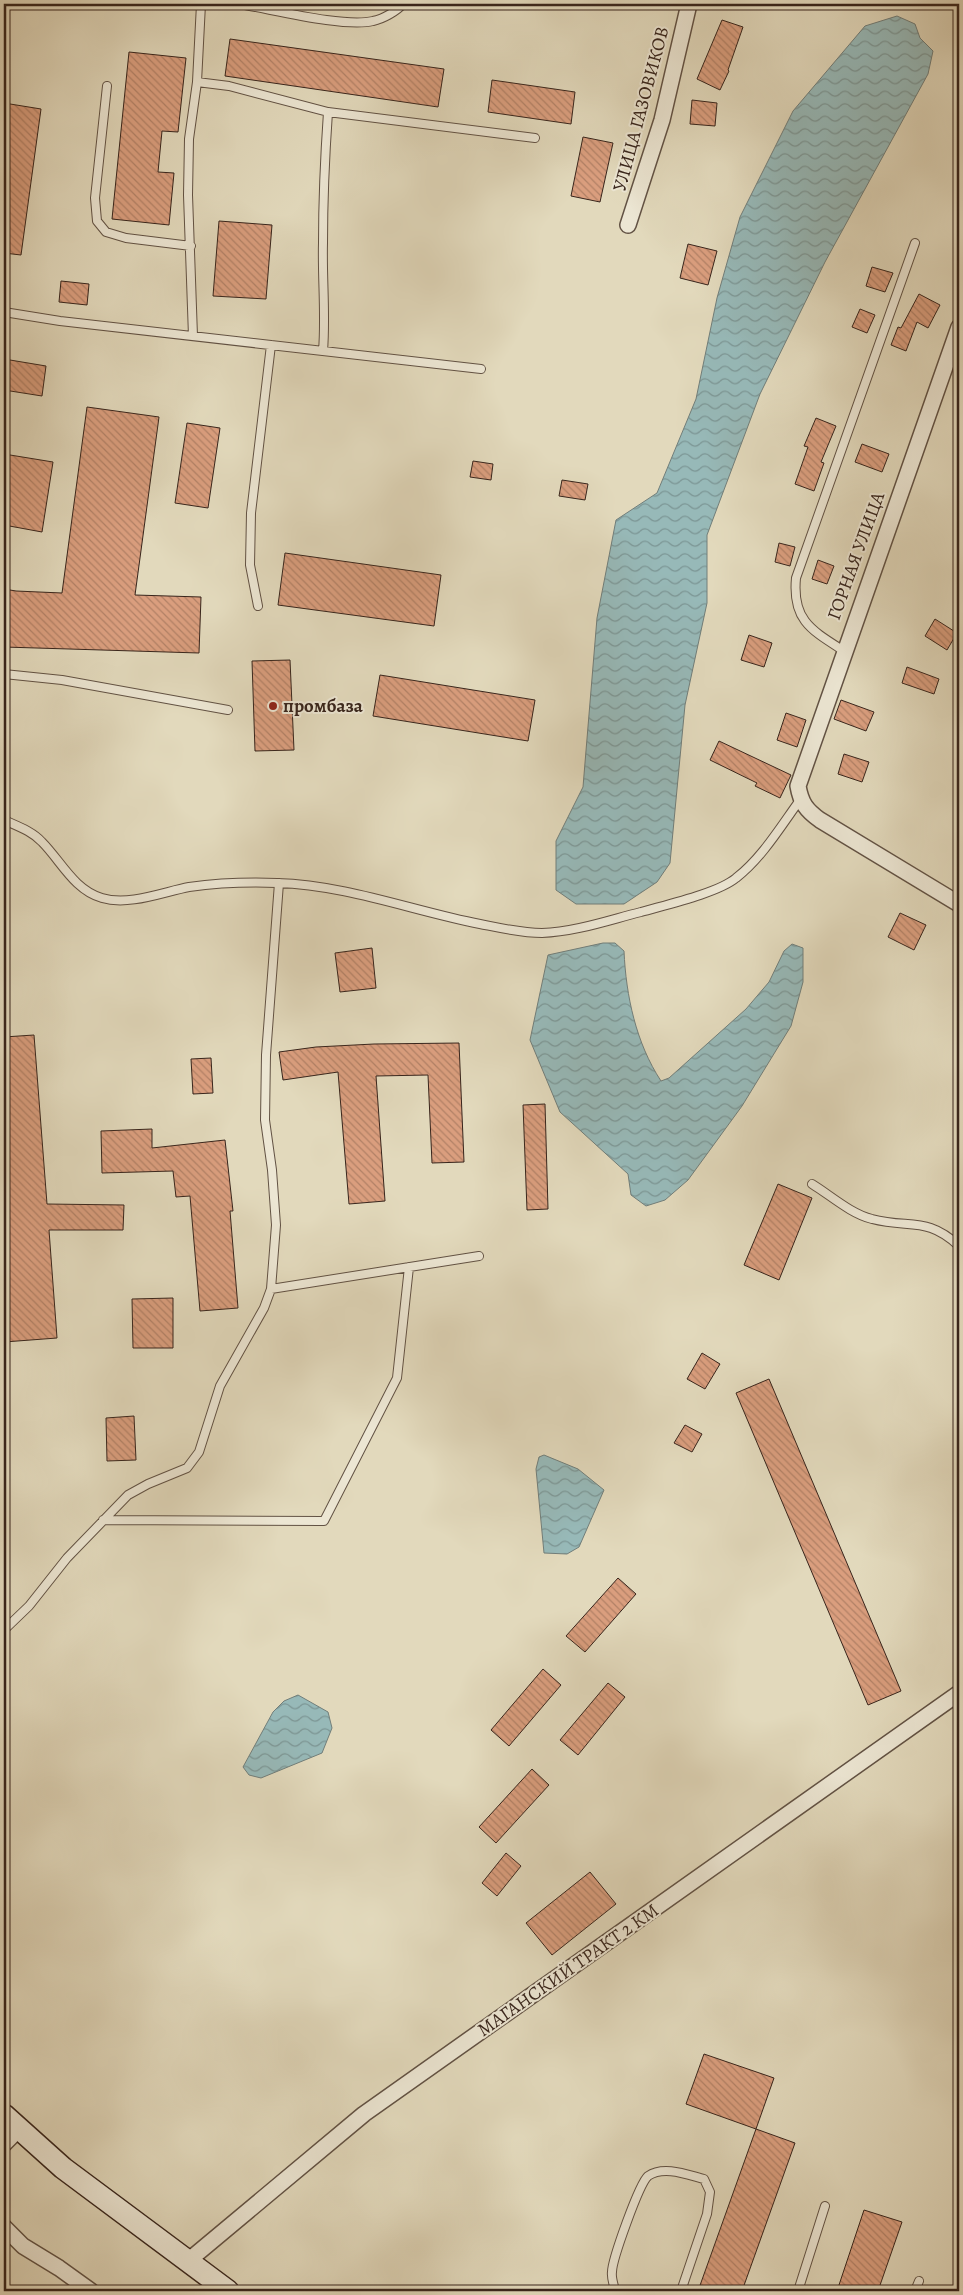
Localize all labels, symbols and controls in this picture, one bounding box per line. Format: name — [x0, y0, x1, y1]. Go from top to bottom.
street label: УЛИЦА ГАЗОВИКОВ — [606, 24, 676, 194]
street label: ГОРНАЯ УЛИЦА — [821, 487, 892, 624]
place label: промбаза — [283, 693, 364, 719]
marker: промбаза — [267, 700, 279, 712]
street label: МАГАНСКИЙ ТРАКТ 2 КМ — [472, 1897, 664, 2043]

